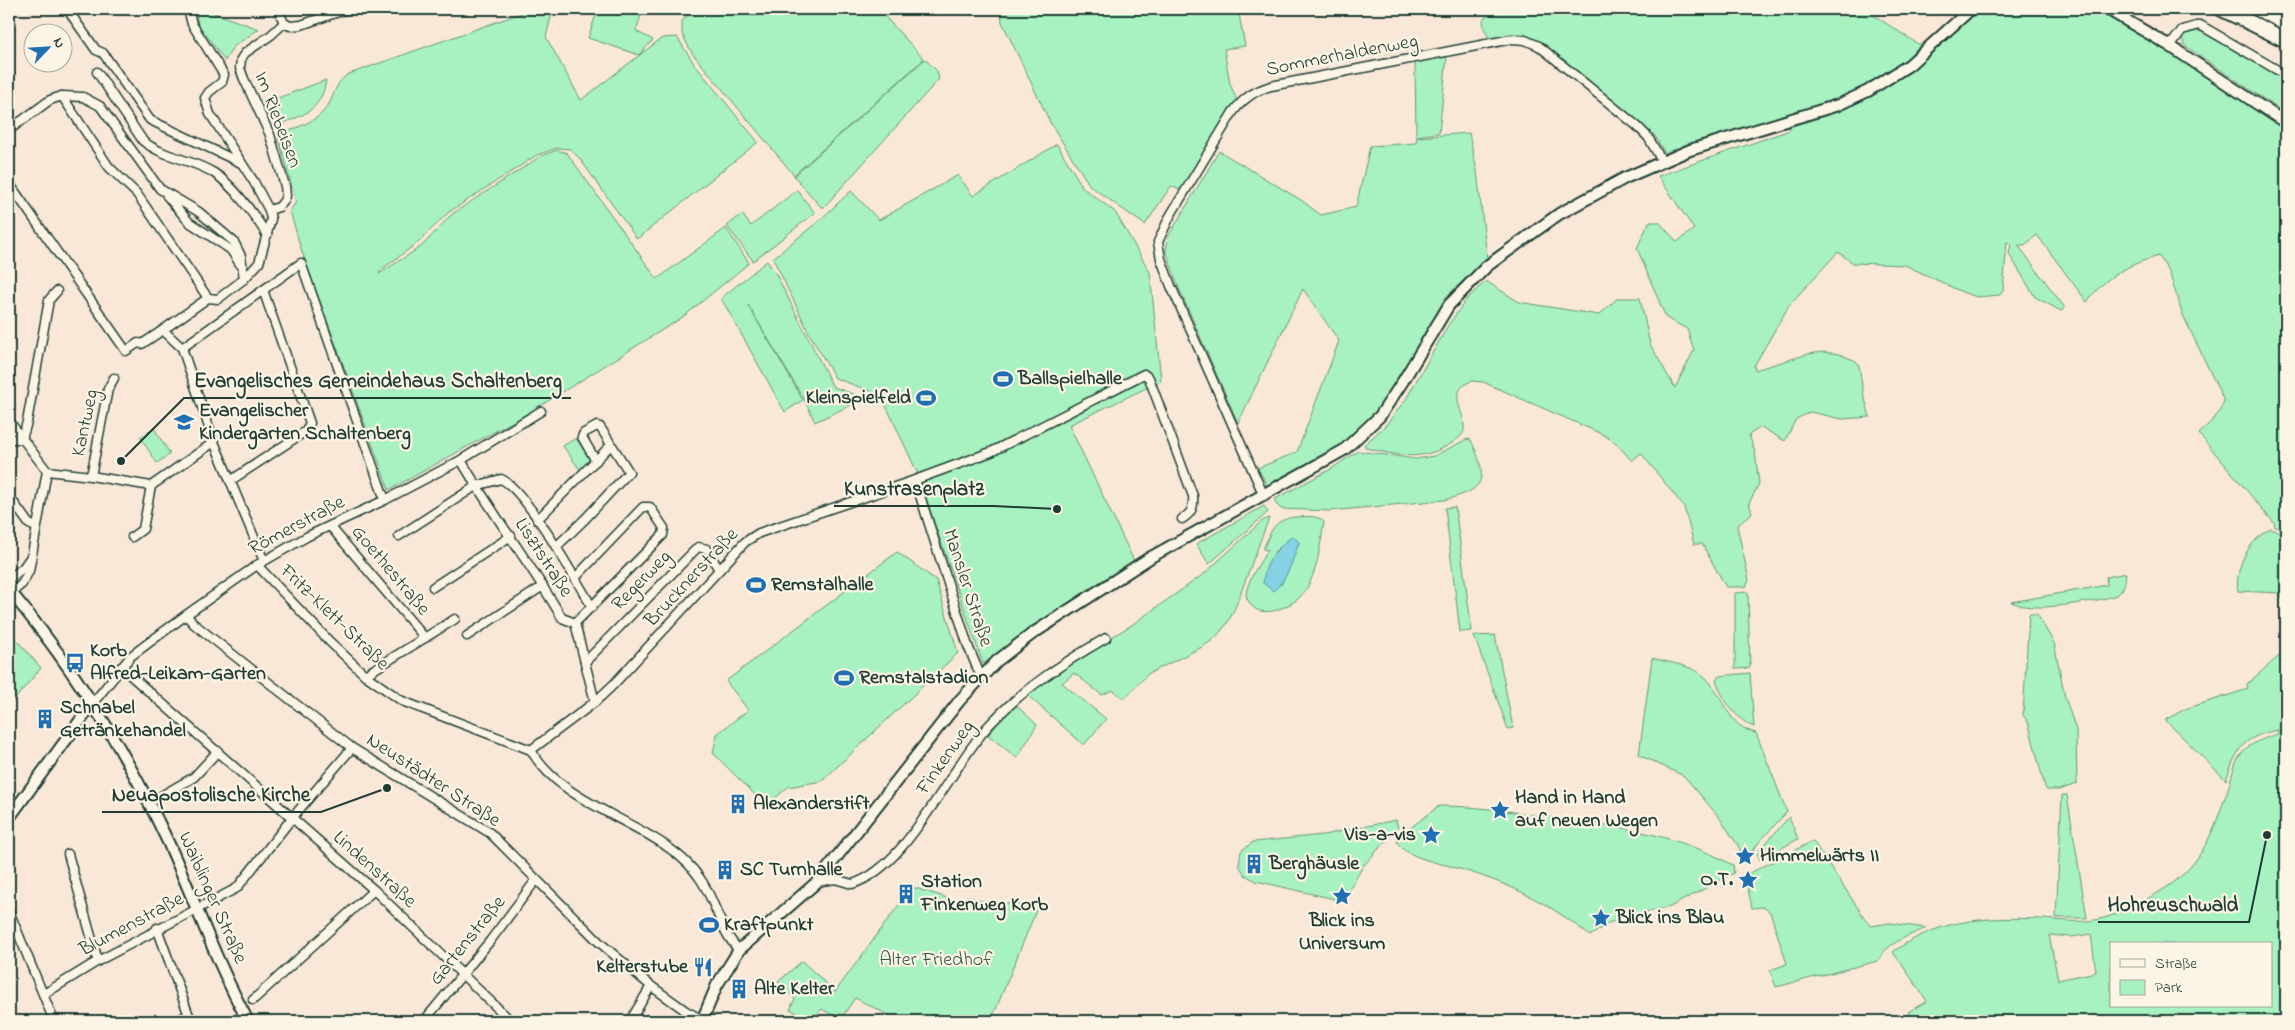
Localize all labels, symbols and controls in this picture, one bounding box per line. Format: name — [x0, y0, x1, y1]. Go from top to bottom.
north arrow — [22, 22, 72, 72]
street label: Sommerhaldenweg — [1264, 27, 1421, 86]
text: N — [47, 34, 70, 52]
street label: Im Riebeisen — [245, 68, 309, 172]
callout: Evangelisches Gemeindehaus Schaltenberg — [184, 362, 571, 398]
place label: Ballspielhalle — [1017, 365, 1123, 394]
text: Evangelisches Gemeindehaus Schaltenberg — [194, 367, 562, 399]
sports icon: Ballspielhalle — [992, 368, 1014, 390]
place label: Kleinspielfeld — [806, 384, 912, 413]
street label: Kantweg — [65, 387, 108, 460]
sports icon: Kleinspielfeld — [915, 387, 937, 409]
place label: Evangelischer Kindergarten Schaltenberg — [199, 397, 411, 450]
school or university icon: Evangelischer Kindergarten Schaltenberg — [173, 411, 195, 433]
callout: Kunstrasenplatz — [834, 470, 994, 506]
text: Kunstrasenplatz — [844, 475, 985, 505]
street label: Römerstraße — [244, 488, 350, 564]
street label: Lisztstraße — [506, 513, 580, 603]
street label: Goethestraße — [343, 519, 437, 623]
street label: Brucknerstraße — [637, 522, 746, 635]
street label: Mansler Straße — [934, 525, 1000, 651]
street label: Regerweg — [605, 544, 679, 619]
street label: Fritz-Klett-Straße — [272, 557, 395, 678]
place label: Remstalhalle — [771, 571, 875, 600]
sports icon: Remstalhalle — [745, 574, 767, 596]
place label: Korb Alfred-Leikam-Garten — [90, 637, 266, 689]
bus stop icon: Korb Alfred-Leikam-Garten — [64, 652, 86, 674]
place label: Remstalstadion — [859, 664, 989, 693]
sports icon: Remstalstadion — [833, 667, 855, 689]
place label: Schnabel Getränkehandel — [60, 694, 186, 746]
building icon: Schnabel Getränkehandel — [34, 708, 56, 730]
street label: Finkenweg — [909, 715, 983, 803]
street label: Neustädter Straße — [360, 727, 506, 835]
callout: Neuapostolische Kirche — [102, 776, 321, 812]
text: Neuapostolische Kirche — [112, 781, 311, 811]
place label: Hand in Hand auf neuen Wegen — [1515, 784, 1658, 837]
place label: Alexanderstift — [753, 790, 870, 819]
building icon: Alexanderstift — [727, 793, 749, 815]
place icon: Hand in Hand auf neuen Wegen — [1489, 799, 1511, 821]
place label: Vis-a-vis — [1344, 821, 1416, 850]
street label: Lindenstraße — [326, 824, 422, 916]
place icon: Vis-a-vis — [1420, 824, 1442, 846]
street label: Waiblinger Straße — [169, 827, 254, 969]
place label: Himmelwärts II — [1760, 842, 1880, 871]
place icon: Himmelwärts II — [1734, 845, 1756, 867]
place label: Berghäusle — [1268, 850, 1360, 880]
building icon: Berghäusle — [1243, 853, 1265, 875]
place label: SC Turnhalle — [740, 856, 844, 885]
building icon: SC Turnhalle — [714, 859, 736, 881]
place label: O.T. — [1700, 866, 1733, 895]
place label: Station Finkenweg Korb — [920, 868, 1048, 921]
place icon: O.T. — [1737, 869, 1759, 891]
building icon: Station Finkenweg Korb — [895, 883, 917, 905]
street label: Blumenstraße — [74, 885, 189, 965]
place icon: Blick ins Universum — [1331, 885, 1353, 907]
callout: Hohreuschwald — [2098, 886, 2249, 922]
street label: Gartenstraße — [423, 890, 513, 992]
text: Hohreuschwald — [2108, 891, 2239, 921]
place label: Blick ins Blau — [1615, 904, 1724, 933]
place label: Blick ins Universum — [1299, 907, 1386, 959]
place icon: Blick ins Blau — [1590, 907, 1612, 929]
place label: Kraftpunkt — [724, 911, 814, 940]
sports icon: Kraftpunkt — [698, 914, 720, 936]
legend — [2110, 942, 2272, 1008]
park label: Alter Friedhof — [879, 946, 993, 975]
place label: Kelterstube — [596, 953, 689, 982]
text: Straße — [2155, 953, 2197, 975]
restaurant icon: Kelterstube — [692, 956, 714, 978]
place label: Alte Kelter — [754, 975, 835, 1004]
text: Park — [2155, 977, 2183, 999]
building icon: Alte Kelter — [728, 978, 750, 1000]

